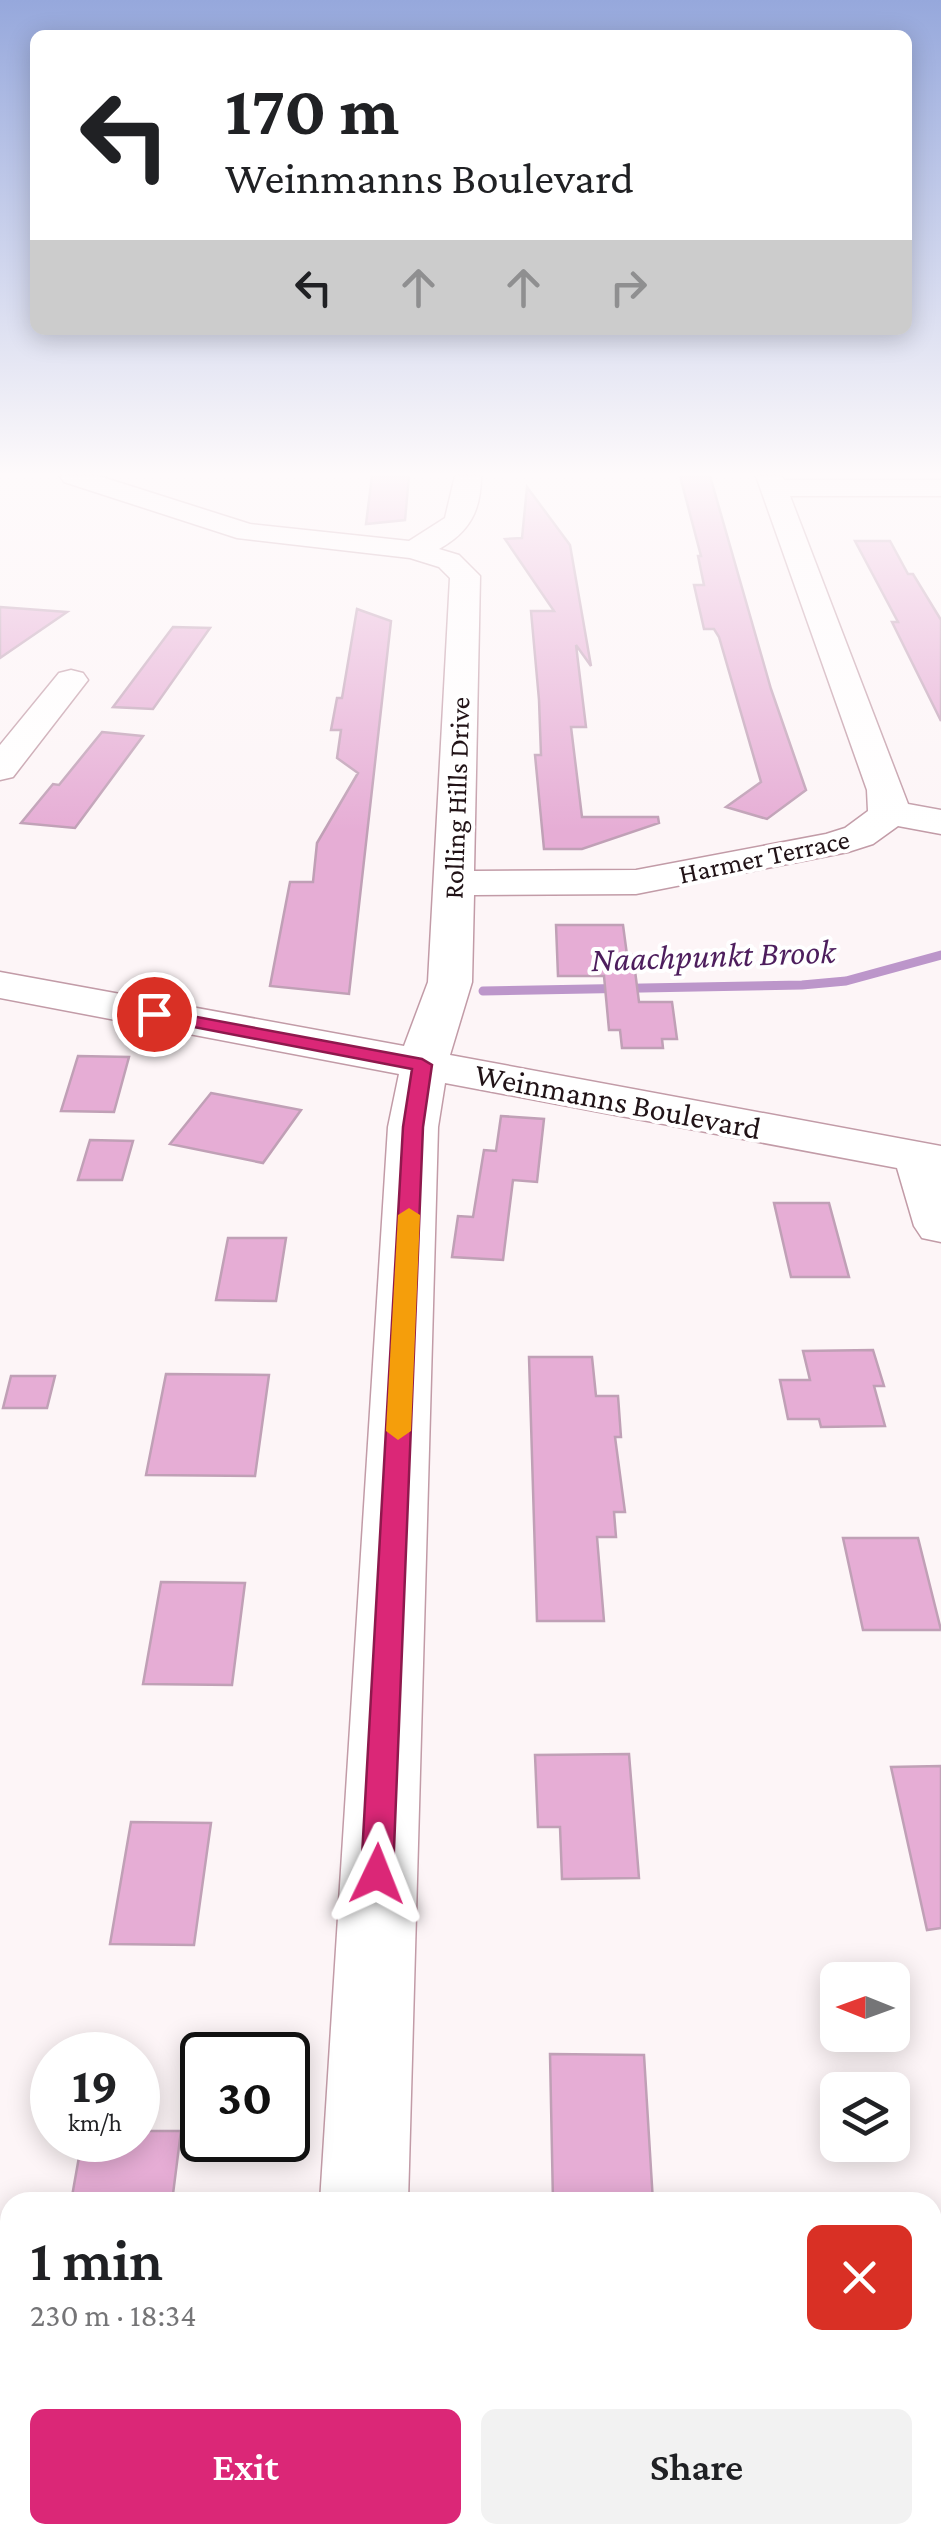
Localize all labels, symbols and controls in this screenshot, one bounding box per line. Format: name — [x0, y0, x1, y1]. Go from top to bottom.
icon: left — [60, 70, 190, 200]
text: 170 m — [225, 71, 399, 149]
text: Weinmanns Boulevard — [225, 153, 634, 203]
icon: left — [286, 260, 341, 315]
icon: ahead — [391, 260, 446, 315]
icon: ahead — [496, 260, 551, 315]
icon: right — [601, 260, 656, 315]
street label: Rolling Hills Drive — [437, 696, 476, 900]
street label: Harmer Terrace — [676, 823, 852, 890]
water label: Naachpunkt Brook — [590, 932, 838, 979]
pin — [112, 972, 197, 1057]
icon: arrive — [127, 987, 182, 1042]
street label: Weinmanns Boulevard — [472, 1056, 764, 1146]
position arrow — [325, 1822, 429, 1926]
north arrow — [820, 1962, 910, 2052]
map controls — [820, 1962, 910, 2162]
speed limit sign: 30 — [180, 2032, 310, 2162]
text: 19 — [72, 2057, 118, 2113]
button: layers — [820, 2072, 910, 2162]
text: km/h — [68, 2109, 122, 2136]
button: close — [807, 2225, 912, 2330]
text: 1 min — [30, 2226, 163, 2293]
text: 230 m · 18:34 — [30, 2297, 197, 2333]
button: Exit — [30, 2409, 461, 2524]
button: Share — [481, 2409, 912, 2524]

